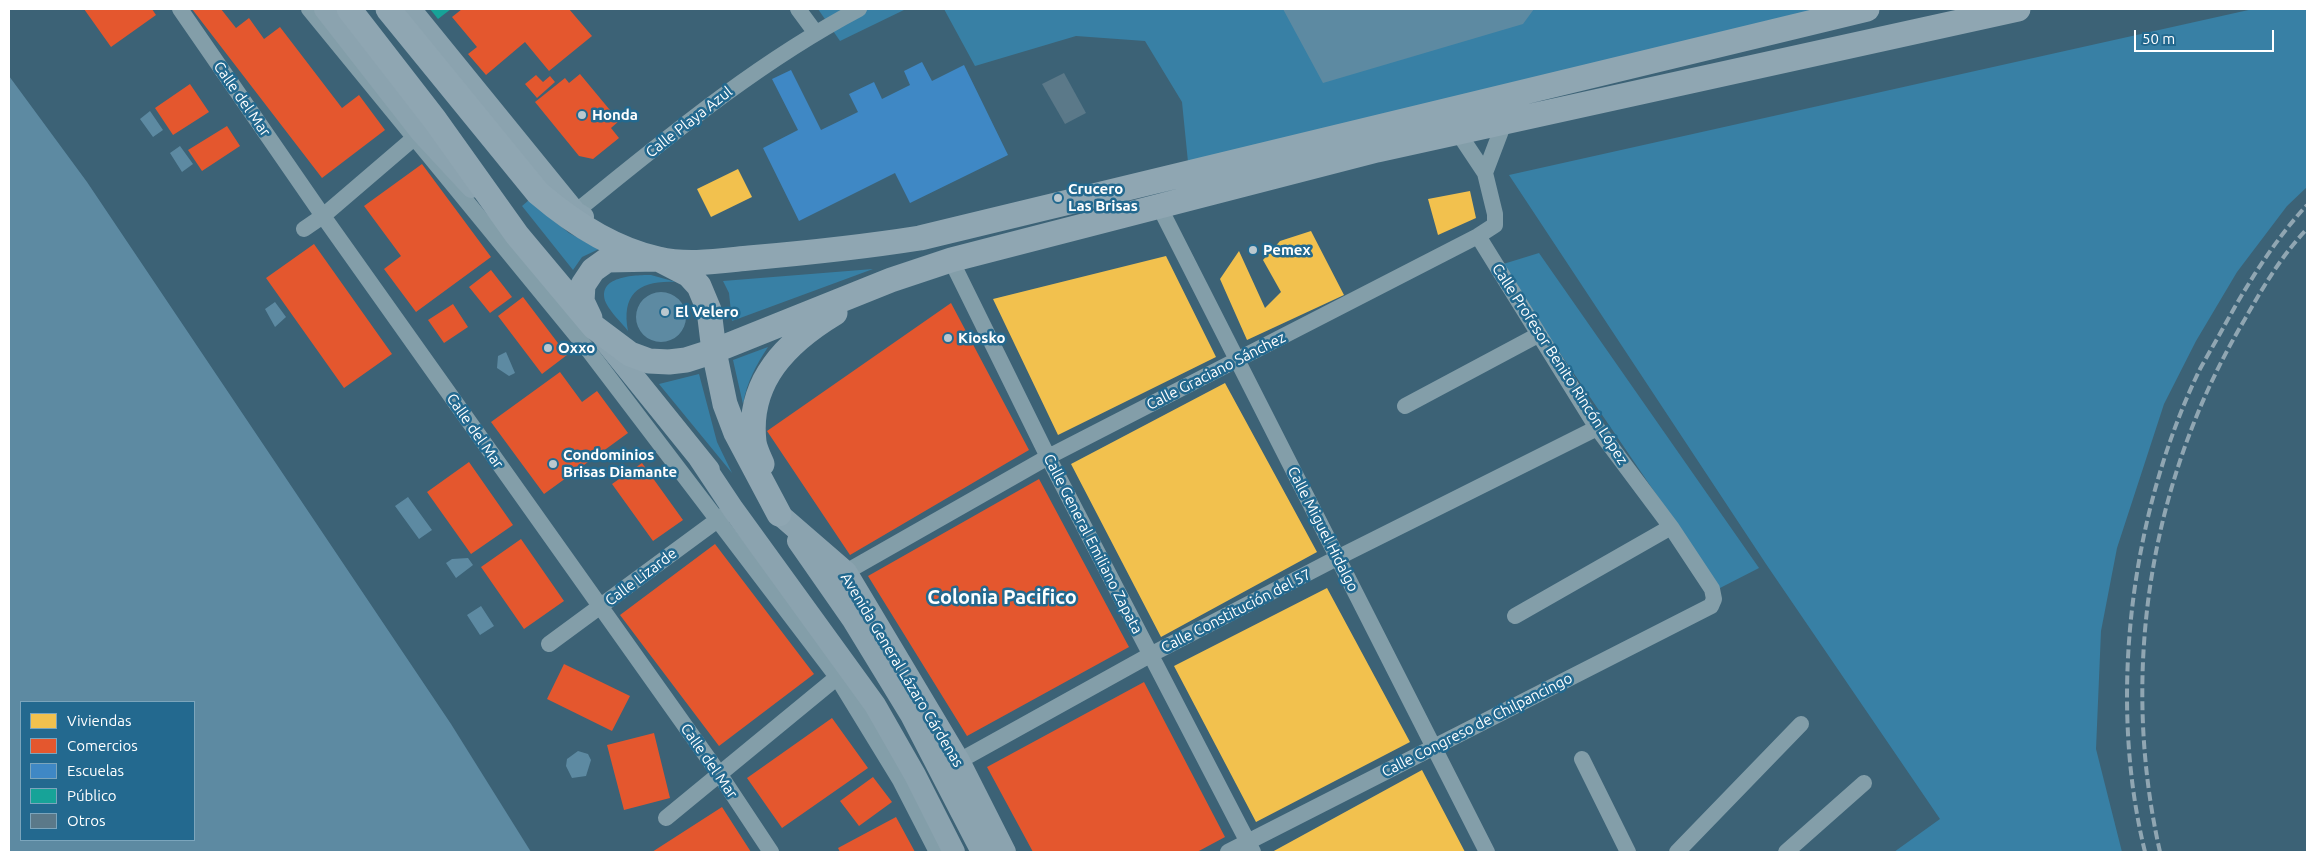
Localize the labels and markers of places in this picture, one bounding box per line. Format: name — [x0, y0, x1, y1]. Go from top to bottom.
place label: Honda — [592, 106, 638, 124]
marker: Honda — [576, 109, 588, 121]
place label: Crucero Las Brisas — [1068, 180, 1138, 215]
marker: Crucero Las Brisas — [1052, 192, 1064, 204]
place label: Pemex — [1263, 241, 1311, 259]
marker: Pemex — [1247, 244, 1259, 256]
place label: El Velero — [675, 303, 739, 321]
marker: El Velero — [659, 306, 671, 318]
place label: Kiosko — [958, 329, 1005, 347]
marker: Kiosko — [942, 332, 954, 344]
place label: Oxxo — [558, 339, 595, 357]
marker: Oxxo — [542, 342, 554, 354]
place label: Condominios Brisas Diamante — [563, 446, 677, 481]
marker: Condominios Brisas Diamante — [547, 458, 559, 470]

